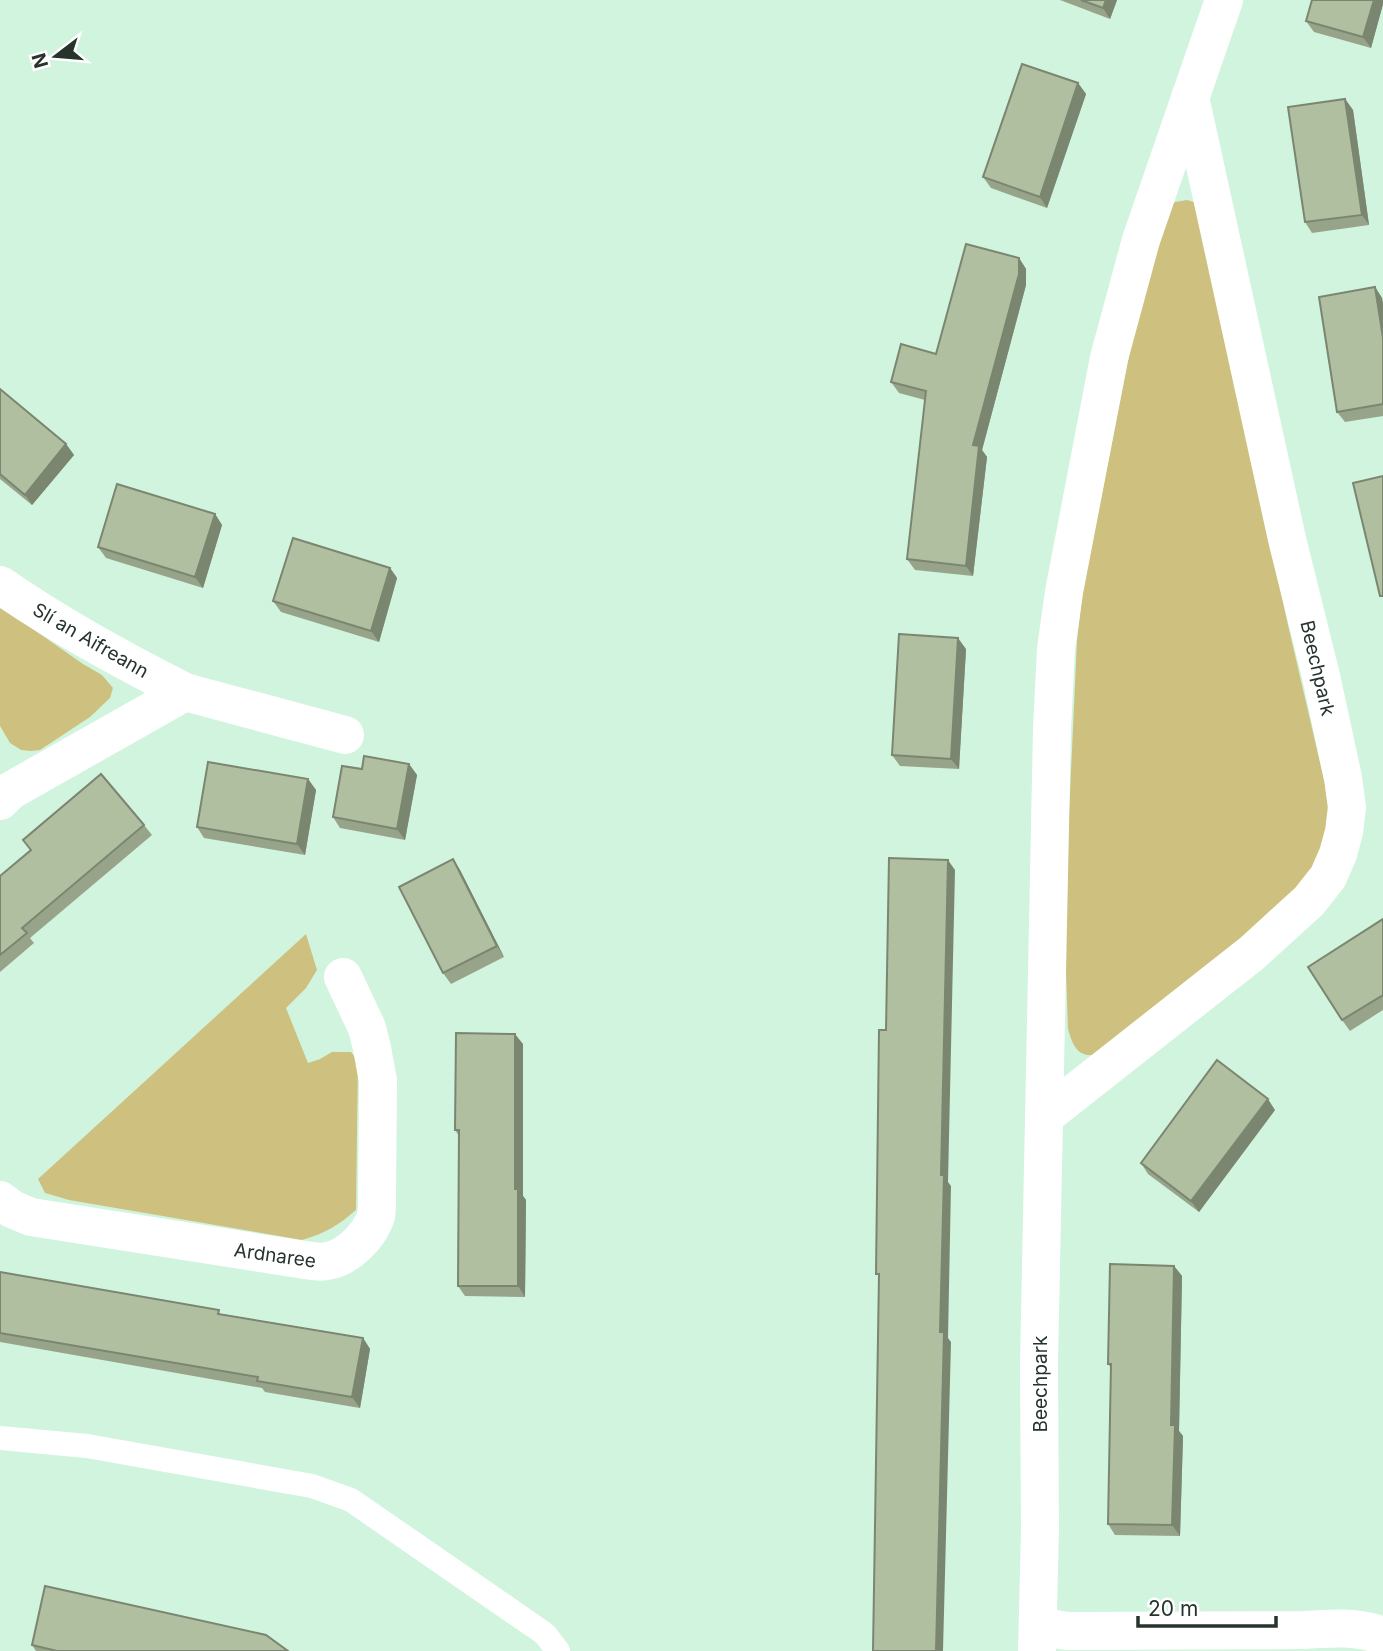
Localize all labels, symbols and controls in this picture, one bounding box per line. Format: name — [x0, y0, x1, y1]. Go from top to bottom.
north arrow — [21, 21, 91, 91]
text: N — [27, 50, 53, 71]
street label: Slí an Aifreann — [29, 598, 153, 683]
street label: Beechpark — [1295, 618, 1340, 719]
street label: Ardnaree — [232, 1238, 317, 1273]
street label: Beechpark — [1029, 1335, 1052, 1433]
scale bar — [1138, 1584, 1276, 1628]
text: 20 m — [1148, 1596, 1198, 1621]

